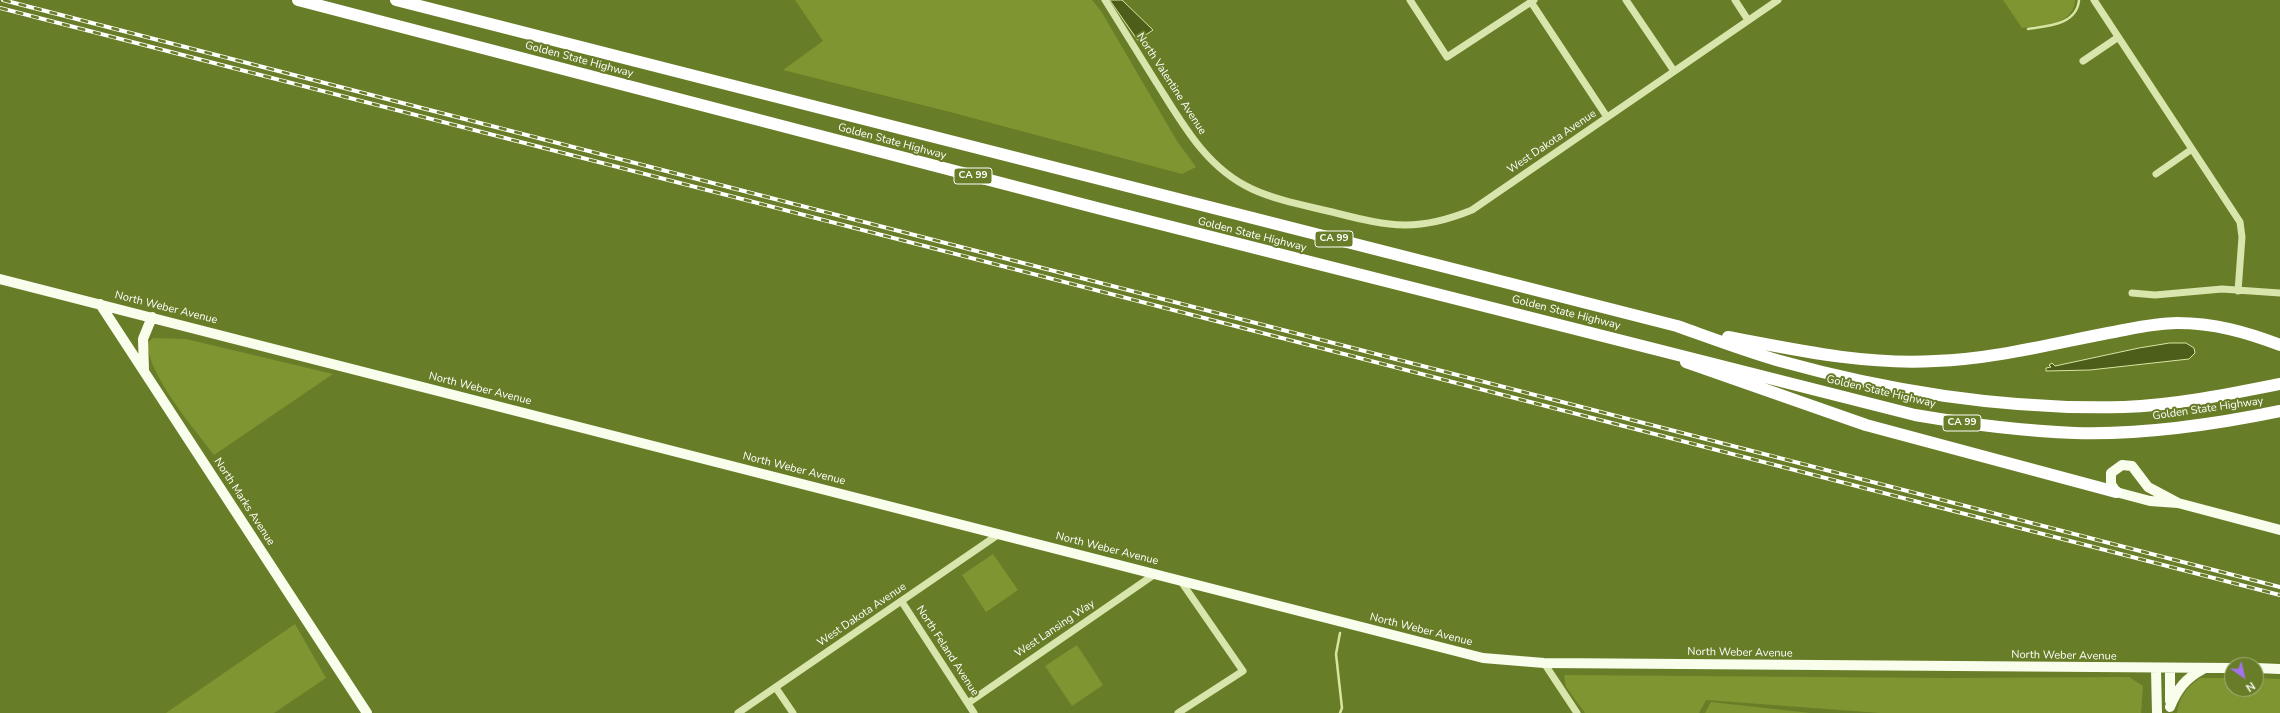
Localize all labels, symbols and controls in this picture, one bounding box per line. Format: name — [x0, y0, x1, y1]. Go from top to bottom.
street label: North Valentine Avenue — [1133, 31, 1209, 137]
street label: Golden State Highway — [523, 39, 635, 81]
street label: West Dakota Avenue — [1505, 107, 1599, 177]
street label: Golden State Highway — [836, 121, 948, 163]
road number: CA 99 — [954, 168, 992, 184]
street label: Golden State Highway — [1196, 215, 1308, 255]
road number: CA 99 — [1315, 231, 1353, 247]
street label: North Weber Avenue — [113, 289, 219, 327]
street label: Golden State Highway — [1510, 293, 1622, 333]
street label: North Weber Avenue — [427, 370, 533, 408]
street label: Golden State Highway — [1825, 373, 1937, 411]
street label: Golden State Highway — [2152, 395, 2264, 423]
road number: CA 99 — [1943, 415, 1981, 431]
street label: North Weber Avenue — [741, 450, 847, 488]
street label: North Marks Avenue — [211, 456, 277, 548]
street label: North Weber Avenue — [1054, 530, 1160, 568]
street label: West Dakota Avenue — [815, 580, 909, 650]
street label: West Lansing Way — [1013, 597, 1097, 661]
street label: North Feland Avenue — [913, 603, 981, 699]
street label: North Weber Avenue — [1368, 611, 1474, 649]
street label: North Weber Avenue — [1687, 645, 1793, 661]
street label: North Weber Avenue — [2011, 648, 2117, 664]
north arrow — [2224, 657, 2264, 697]
text: N — [2243, 678, 2258, 695]

